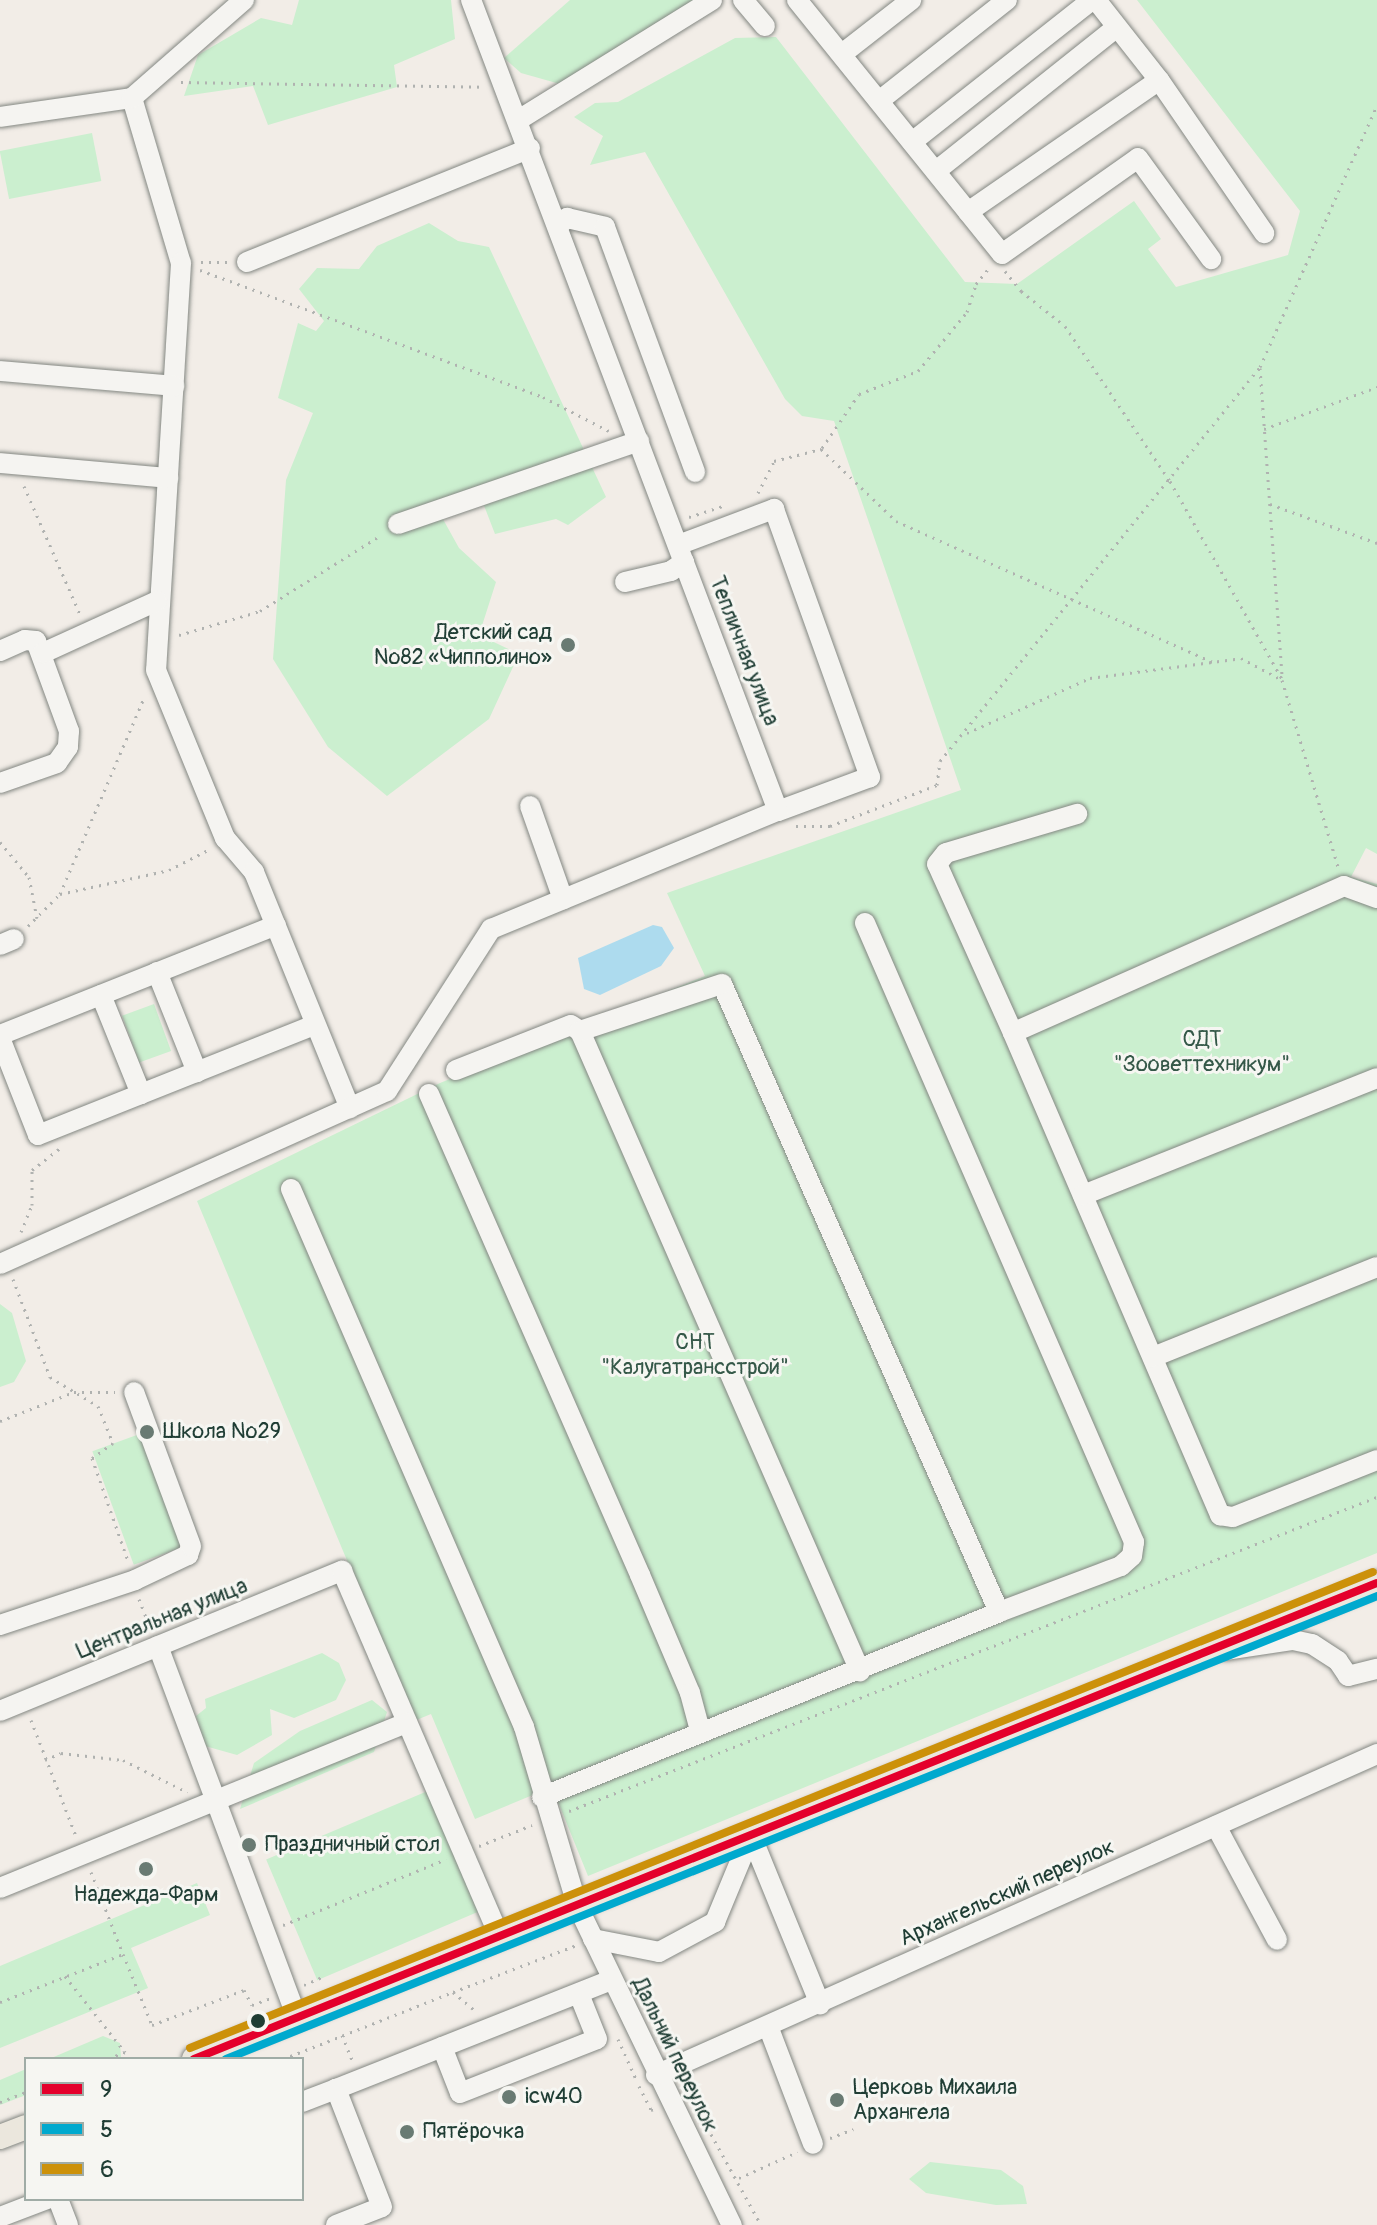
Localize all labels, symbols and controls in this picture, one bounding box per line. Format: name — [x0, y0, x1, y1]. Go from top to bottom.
street label: Тепличная улица — [703, 573, 785, 729]
place label: Детский сад №82 «Чипполино» — [374, 619, 552, 670]
marker: Детский сад №82 «Чипполино» — [559, 636, 577, 654]
park label: СДТ "Зооветтехникум" — [1114, 1026, 1290, 1078]
park label: СНТ "Калугатрансстрой" — [601, 1329, 789, 1380]
place label: Школа №29 — [163, 1419, 281, 1445]
marker: Школа №29 — [138, 1423, 156, 1441]
street label: Центральная улица — [73, 1573, 251, 1665]
place label: Праздничный стол — [265, 1832, 440, 1858]
street label: Архангельский переулок — [896, 1834, 1118, 1952]
marker: Праздничный стол — [240, 1836, 258, 1854]
marker: Надежда-Фарм — [137, 1860, 155, 1878]
place label: Надежда-Фарм — [74, 1882, 218, 1908]
street label: Дальний переулок — [626, 1973, 724, 2137]
unlabelled marker — [250, 2013, 266, 2029]
legend — [24, 2057, 304, 2201]
place label: Церковь Михаила Архангела — [853, 2074, 1017, 2126]
text: 9 — [100, 2075, 112, 2104]
place label: icw40 — [525, 2084, 583, 2110]
marker: icw40 — [500, 2088, 518, 2106]
marker: Церковь Михаила Архангела — [828, 2091, 846, 2109]
text: 5 — [100, 2115, 113, 2144]
place label: Пятёрочка — [423, 2119, 524, 2145]
marker: Пятёрочка — [398, 2123, 416, 2141]
text: 6 — [100, 2155, 114, 2184]

